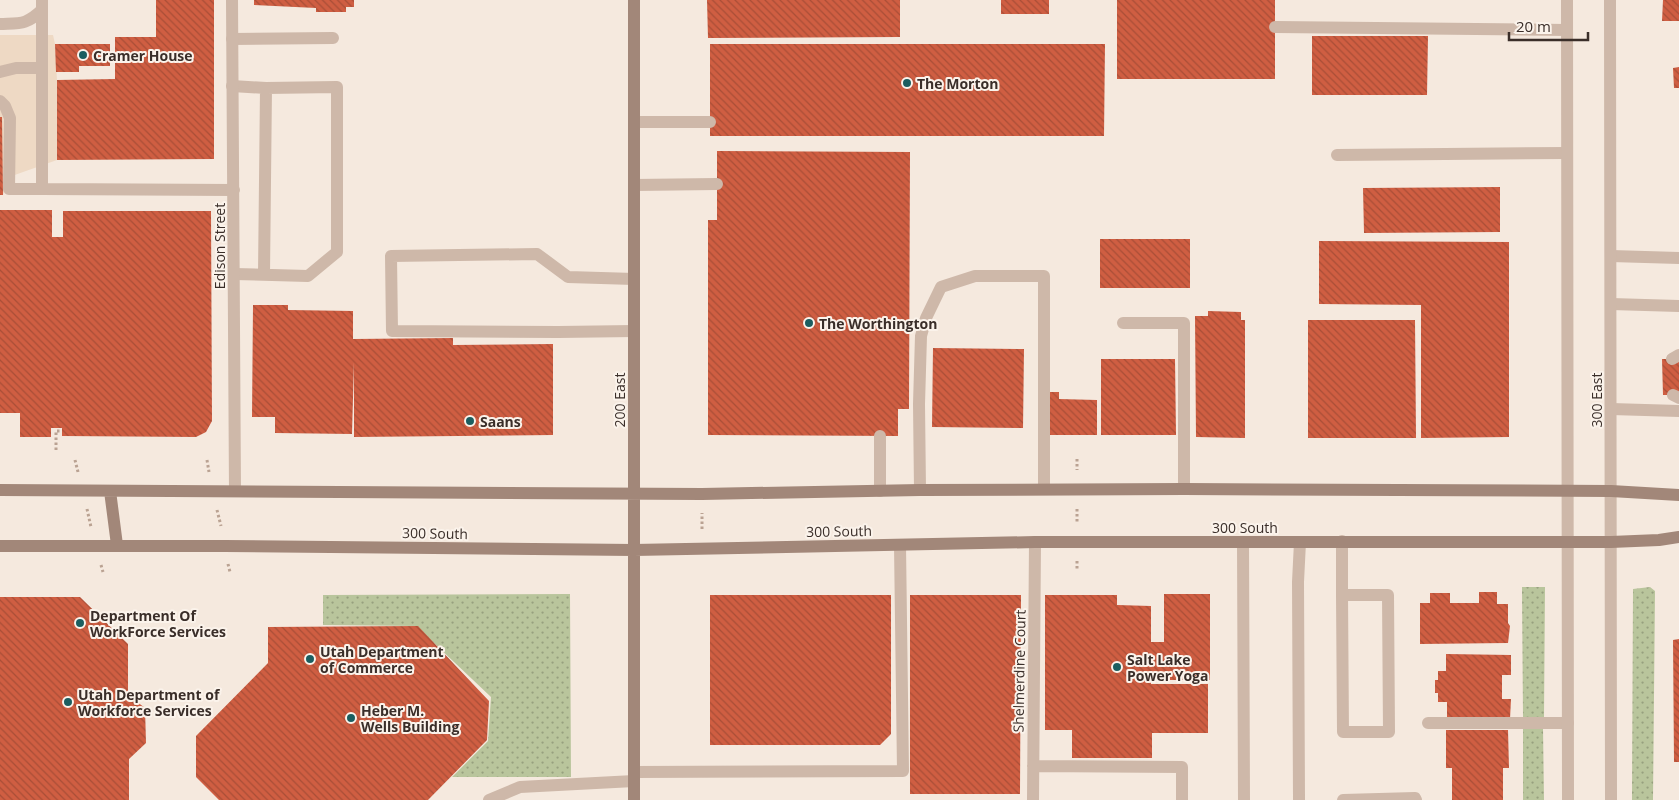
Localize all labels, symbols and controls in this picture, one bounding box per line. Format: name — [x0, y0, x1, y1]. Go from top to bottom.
scale bar — [1509, 10, 1588, 42]
text: 20 m — [1516, 16, 1551, 36]
place label: Cramer House — [93, 46, 193, 65]
marker: Cramer House — [77, 49, 89, 61]
place label: The Morton — [917, 74, 998, 93]
marker: The Morton — [901, 77, 913, 89]
street label: Edison Street — [210, 203, 229, 289]
place label: The Worthington — [819, 314, 937, 333]
marker: The Worthington — [803, 317, 815, 329]
street label: 200 East — [610, 373, 629, 427]
street label: 300 East — [1587, 373, 1606, 427]
place label: Saans — [480, 412, 521, 431]
marker: Saans — [464, 415, 476, 427]
street label: 300 South — [1212, 518, 1278, 537]
street label: 300 South — [806, 521, 872, 541]
street label: 300 South — [402, 523, 468, 543]
place label: Department Of WorkForce Services — [90, 606, 226, 641]
street label: Shelmerdine Court — [1008, 609, 1030, 733]
marker: Department Of WorkForce Services — [74, 617, 86, 629]
place label: Utah Department of Commerce — [320, 642, 444, 677]
place label: Salt Lake Power Yoga — [1127, 650, 1208, 685]
marker: Utah Department of Commerce — [304, 653, 316, 665]
marker: Salt Lake Power Yoga — [1111, 661, 1123, 673]
place label: Utah Department of Workforce Services — [78, 685, 221, 720]
marker: Utah Department of Workforce Services — [62, 696, 74, 708]
place label: Heber M. Wells Building — [361, 701, 459, 736]
marker: Heber M. Wells Building — [345, 712, 357, 724]

